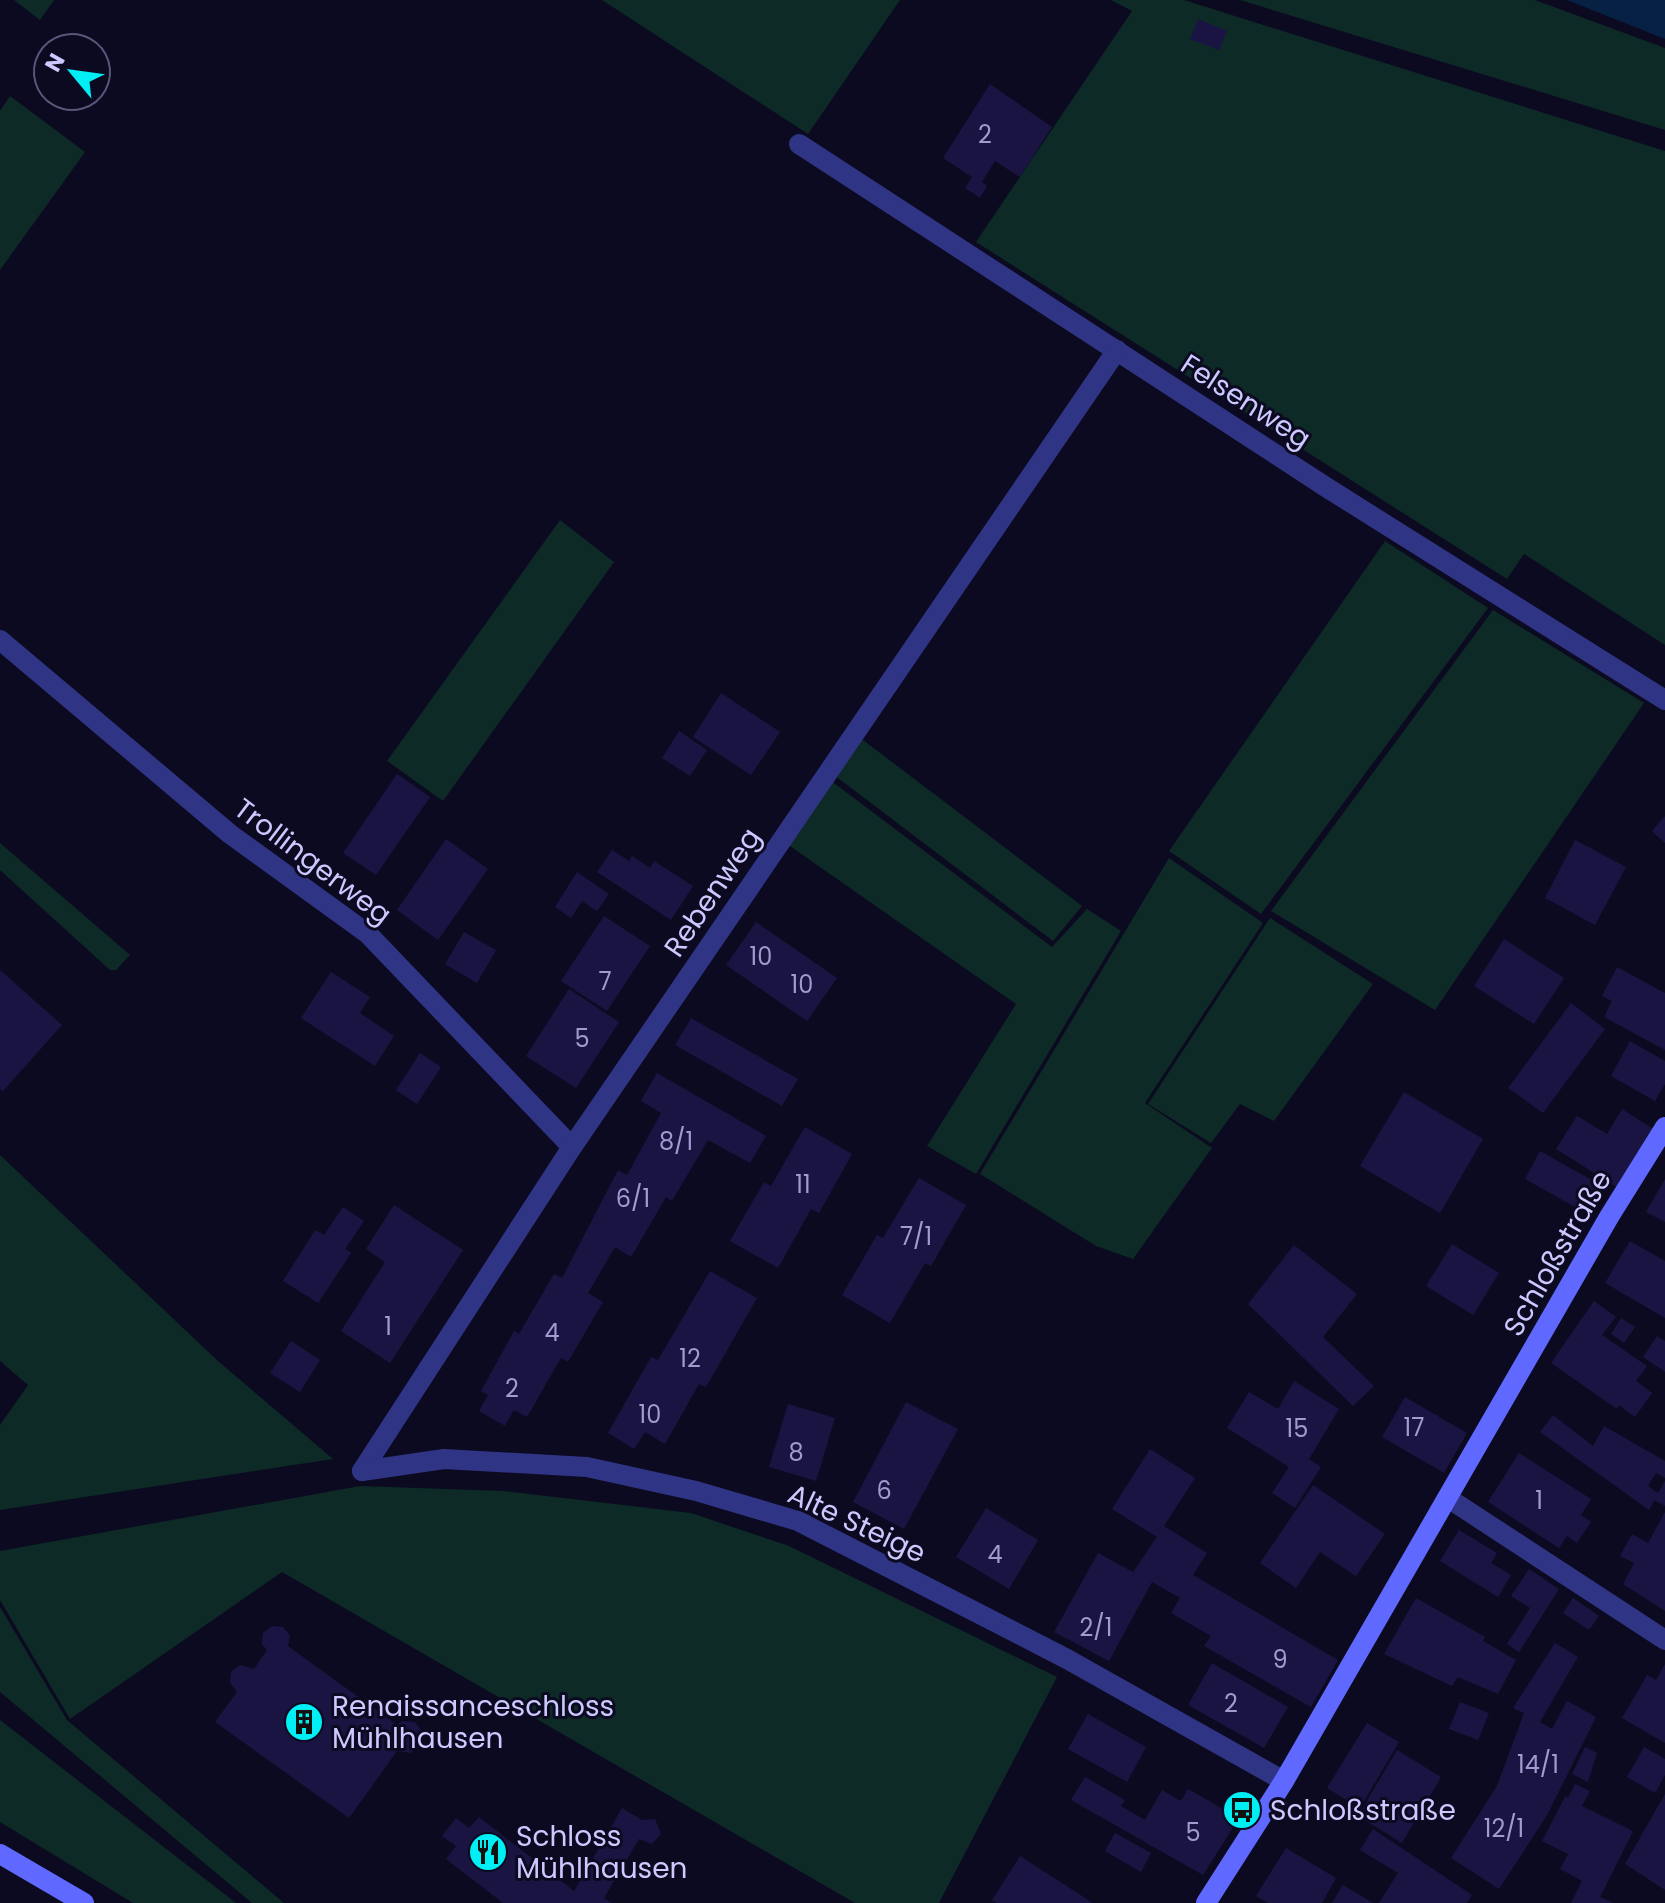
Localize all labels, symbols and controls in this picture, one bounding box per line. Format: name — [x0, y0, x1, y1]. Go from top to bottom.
north arrow — [32, 32, 112, 112]
text: N — [37, 48, 73, 77]
house number: 2 — [978, 118, 992, 151]
street label: Felsenweg — [1173, 345, 1318, 458]
street label: Trollingerweg — [226, 789, 400, 934]
street label: Rebenweg — [655, 820, 770, 964]
house number: 10 — [750, 940, 772, 973]
house number: 7 — [598, 965, 612, 998]
house number: 10 — [791, 968, 813, 1001]
house number: 5 — [574, 1022, 590, 1055]
house number: 8/1 — [659, 1125, 693, 1158]
street label: Schloßstraße — [1494, 1163, 1621, 1343]
house number: 11 — [795, 1168, 811, 1201]
house number: 6/1 — [616, 1182, 650, 1215]
house number: 7/1 — [900, 1220, 932, 1253]
house number: 1 — [384, 1310, 392, 1343]
house number: 4 — [544, 1316, 560, 1349]
house number: 12 — [679, 1342, 701, 1375]
house number: 2 — [505, 1372, 519, 1405]
house number: 10 — [639, 1398, 661, 1431]
house number: 17 — [1404, 1411, 1424, 1444]
house number: 15 — [1286, 1412, 1308, 1445]
house number: 8 — [788, 1436, 804, 1469]
house number: 6 — [876, 1474, 892, 1507]
street label: Alte Steige — [782, 1475, 932, 1572]
house number: 1 — [1535, 1484, 1543, 1517]
house number: 4 — [987, 1538, 1003, 1571]
house number: 2/1 — [1080, 1611, 1112, 1644]
house number: 9 — [1272, 1643, 1288, 1676]
place label: Renaissanceschloss Mühlhausen — [332, 1687, 614, 1758]
house number: 2 — [1224, 1687, 1238, 1720]
building icon: Renaissanceschloss Mühlhausen — [283, 1701, 325, 1743]
house number: 14/1 — [1517, 1748, 1559, 1781]
bus stop icon: Schloßstraße — [1221, 1789, 1263, 1831]
place label: Schloßstraße — [1270, 1791, 1456, 1830]
house number: 12/1 — [1484, 1812, 1524, 1845]
house number: 5 — [1185, 1816, 1201, 1849]
place label: Schloss Mühlhausen — [516, 1817, 688, 1888]
restaurant icon: Schloss Mühlhausen — [467, 1831, 509, 1873]

